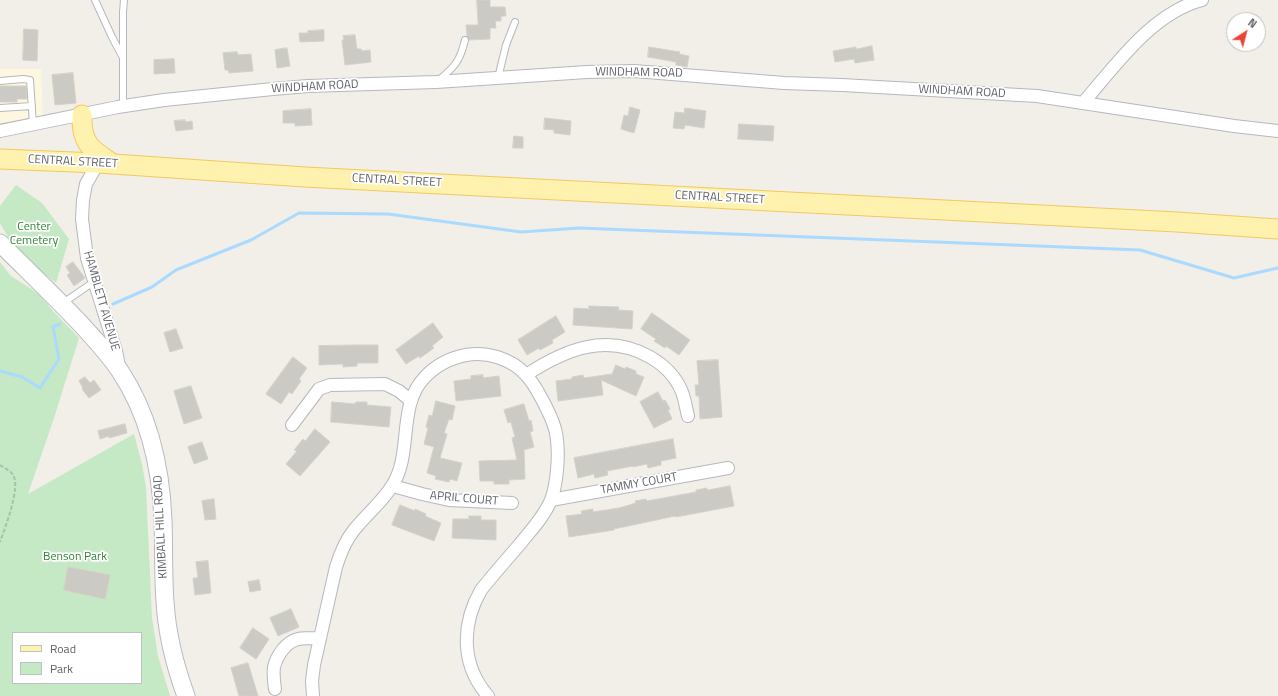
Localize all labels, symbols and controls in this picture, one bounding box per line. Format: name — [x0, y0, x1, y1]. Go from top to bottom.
north arrow — [1226, 12, 1266, 52]
text: N — [1245, 14, 1260, 32]
street label: WINDHAM ROAD — [595, 65, 683, 81]
street label: WINDHAM ROAD — [271, 78, 359, 96]
street label: WINDHAM ROAD — [918, 83, 1006, 101]
street label: CENTRAL STREET — [28, 152, 118, 172]
street label: CENTRAL STREET — [352, 171, 442, 191]
street label: CENTRAL STREET — [675, 188, 765, 208]
park label: Center Cemetery — [10, 220, 58, 248]
street label: HAMBLETT AVENUE — [80, 249, 122, 353]
street label: TAMMY COURT — [599, 470, 679, 498]
street label: KIMBALL HILL ROAD — [151, 475, 171, 579]
street label: APRIL COURT — [429, 489, 499, 509]
park label: Benson Park — [43, 550, 107, 564]
legend — [12, 632, 142, 684]
text: Road — [50, 639, 76, 658]
text: Park — [50, 659, 73, 678]

